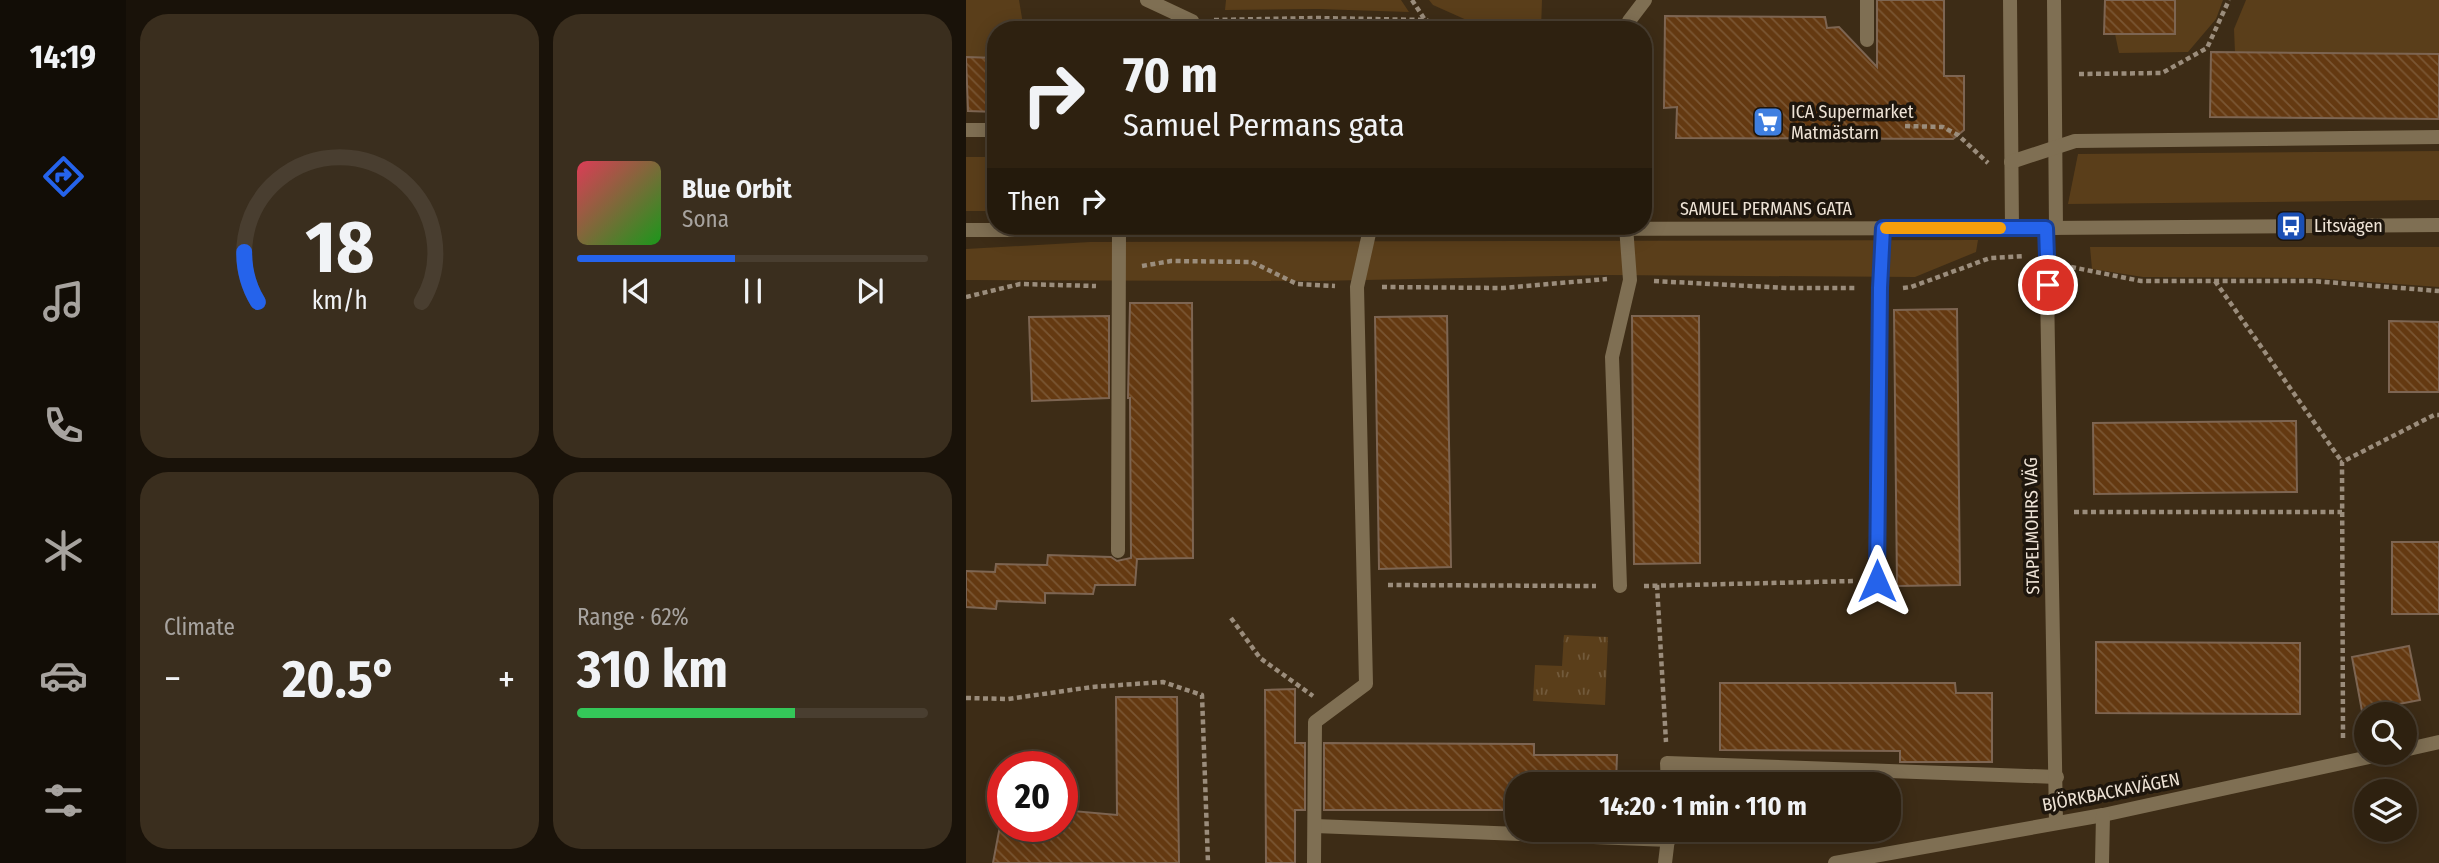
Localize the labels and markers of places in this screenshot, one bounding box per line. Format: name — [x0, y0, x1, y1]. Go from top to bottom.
place label: ICA Supermarket Matmästarn — [1791, 101, 1914, 144]
supermarket icon: ICA Supermarket Matmästarn — [1751, 105, 1785, 139]
bus stop icon: Litsvägen — [2274, 209, 2308, 243]
place label: Litsvägen — [2314, 215, 2383, 237]
pin — [2018, 255, 2078, 315]

